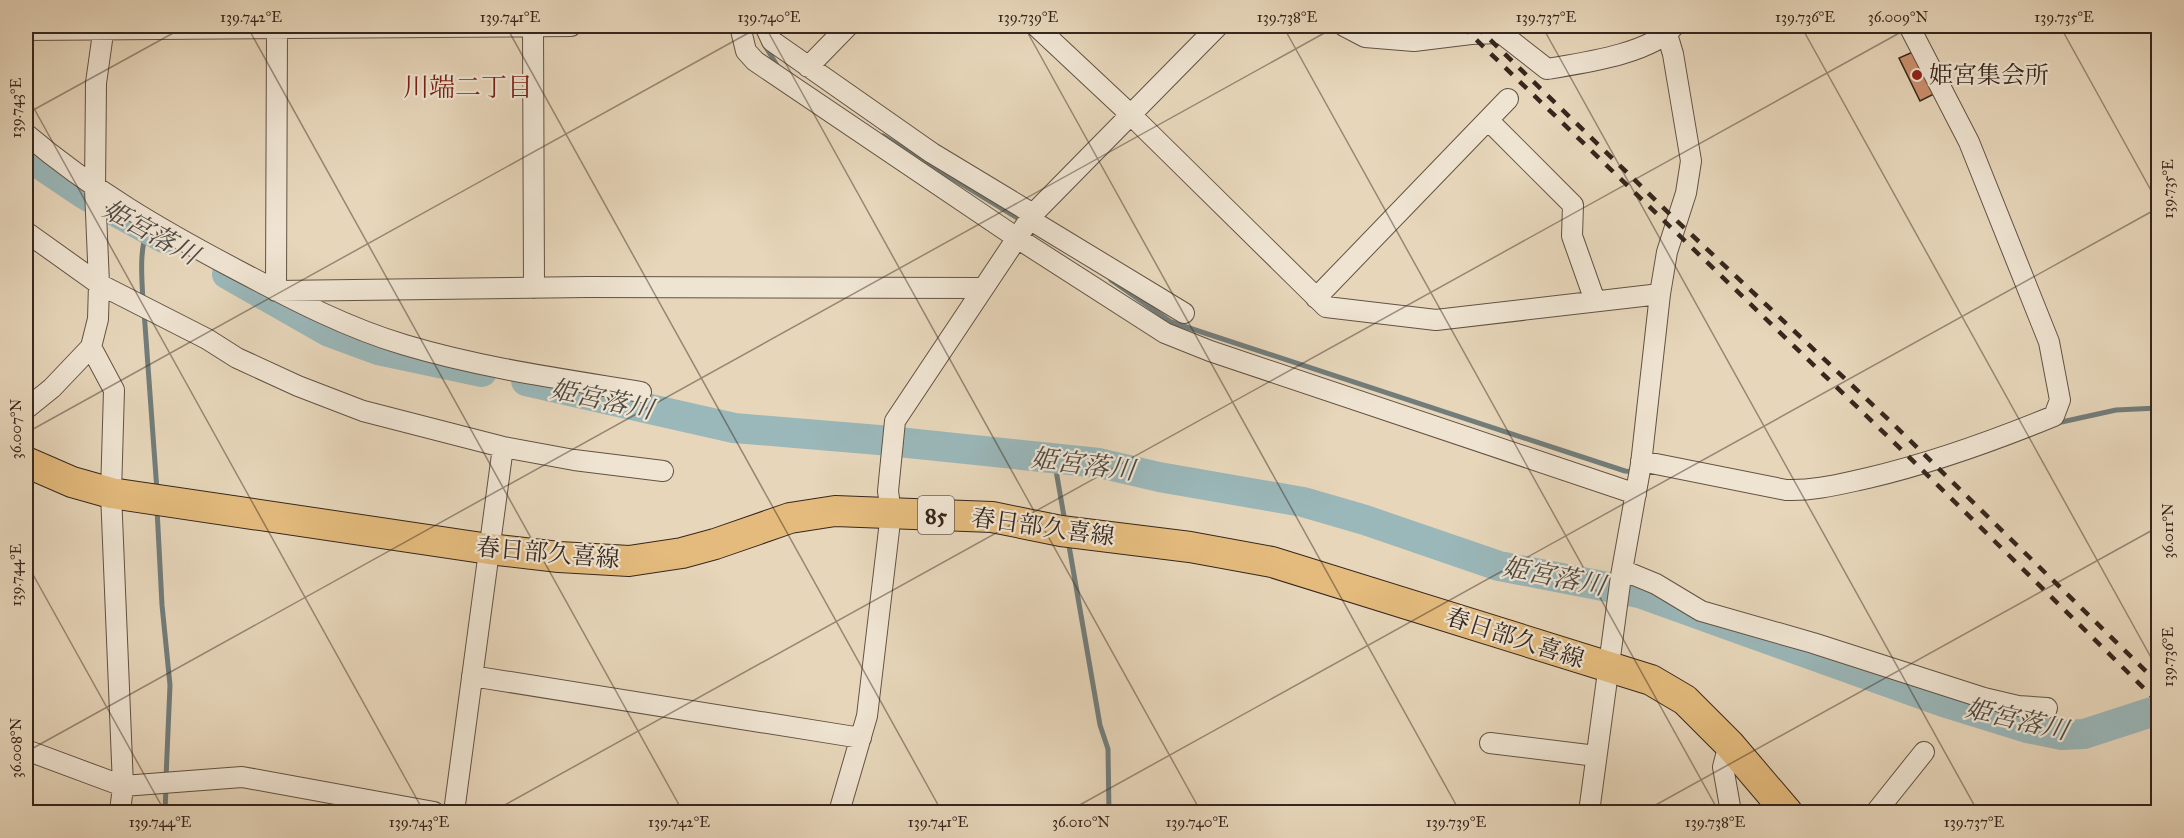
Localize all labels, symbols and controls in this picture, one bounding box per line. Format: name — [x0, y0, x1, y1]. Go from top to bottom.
text: 139.742°E — [220, 8, 282, 26]
text: 139.741°E — [480, 8, 540, 26]
text: 139.740°E — [737, 8, 801, 26]
text: 139.739°E — [998, 8, 1058, 26]
text: 139.738°E — [1257, 8, 1317, 26]
text: 139.737°E — [1516, 8, 1576, 26]
text: 139.736°E — [1775, 8, 1835, 26]
text: 36.009°N — [1868, 8, 1929, 26]
text: 139.735°E — [2034, 8, 2094, 26]
place label: 姫宮集会所 — [1929, 60, 2049, 90]
marker: 姫宮集会所 — [1910, 68, 1924, 82]
district label: 川端二丁目 — [403, 71, 533, 103]
text: 139.743°E — [7, 78, 25, 138]
text: 139.735°E — [2159, 159, 2177, 219]
water label: 姫宮落川 — [98, 193, 207, 273]
water label: 姫宮落川 — [548, 373, 659, 426]
text: 36.007°N — [7, 399, 25, 459]
water label: 姫宮落川 — [1029, 442, 1140, 487]
road number: 85 — [918, 496, 954, 534]
street label: 春日部久喜線 — [970, 502, 1116, 552]
text: 36.011°N — [2159, 503, 2177, 559]
street label: 春日部久喜線 — [475, 532, 621, 574]
text: 139.744°E — [7, 543, 25, 606]
water label: 姫宮落川 — [1500, 550, 1611, 602]
street label: 春日部久喜線 — [1442, 601, 1588, 675]
text: 139.736°E — [2159, 627, 2177, 687]
water label: 姫宮落川 — [1963, 692, 2074, 747]
text: 36.008°N — [7, 718, 25, 778]
text: 139.744°E — [129, 813, 192, 831]
text: 139.743°E — [389, 813, 449, 831]
text: 139.742°E — [648, 813, 710, 831]
text: 139.741°E — [908, 813, 968, 831]
text: 36.010°N — [1052, 813, 1110, 831]
text: 139.740°E — [1165, 813, 1229, 831]
text: 139.739°E — [1426, 813, 1486, 831]
text: 139.738°E — [1685, 813, 1745, 831]
text: 139.737°E — [1944, 813, 2004, 831]

